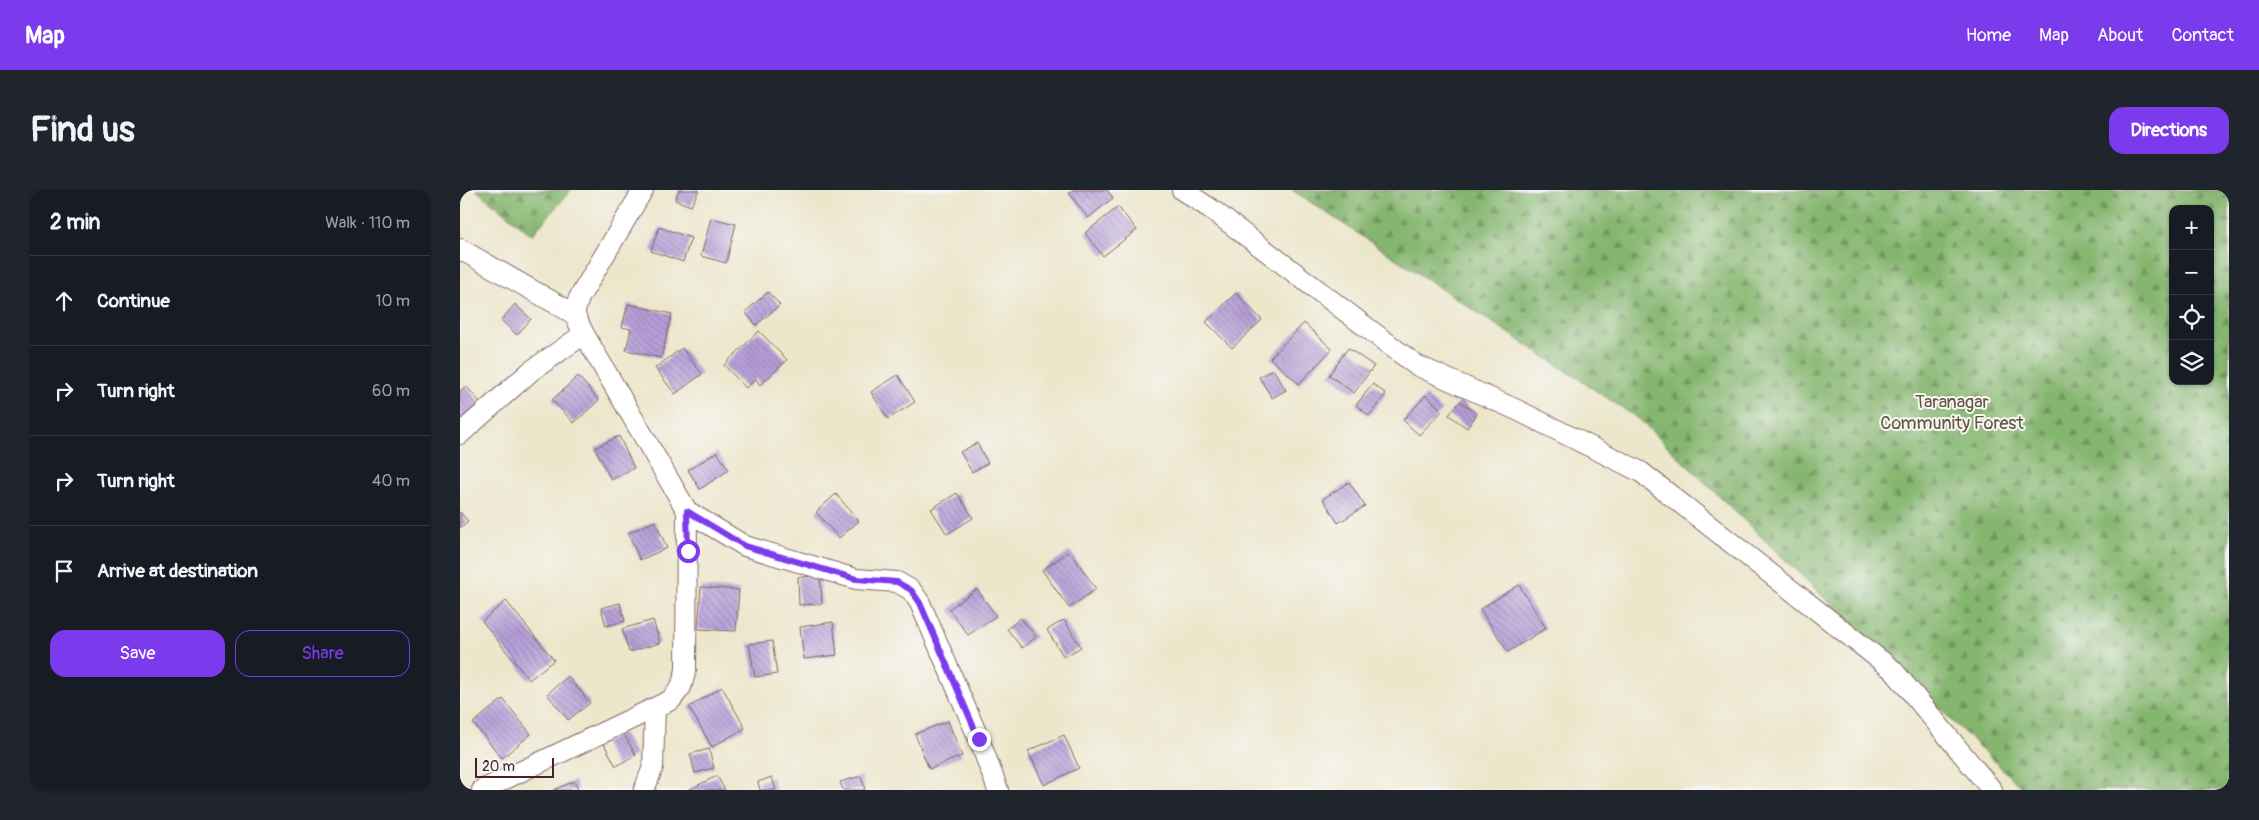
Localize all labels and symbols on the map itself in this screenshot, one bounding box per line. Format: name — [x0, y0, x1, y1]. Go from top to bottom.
park label: Taranagar Community Forest — [1880, 391, 2024, 435]
route start — [677, 540, 700, 563]
route end — [968, 728, 991, 751]
scale bar — [475, 755, 554, 778]

